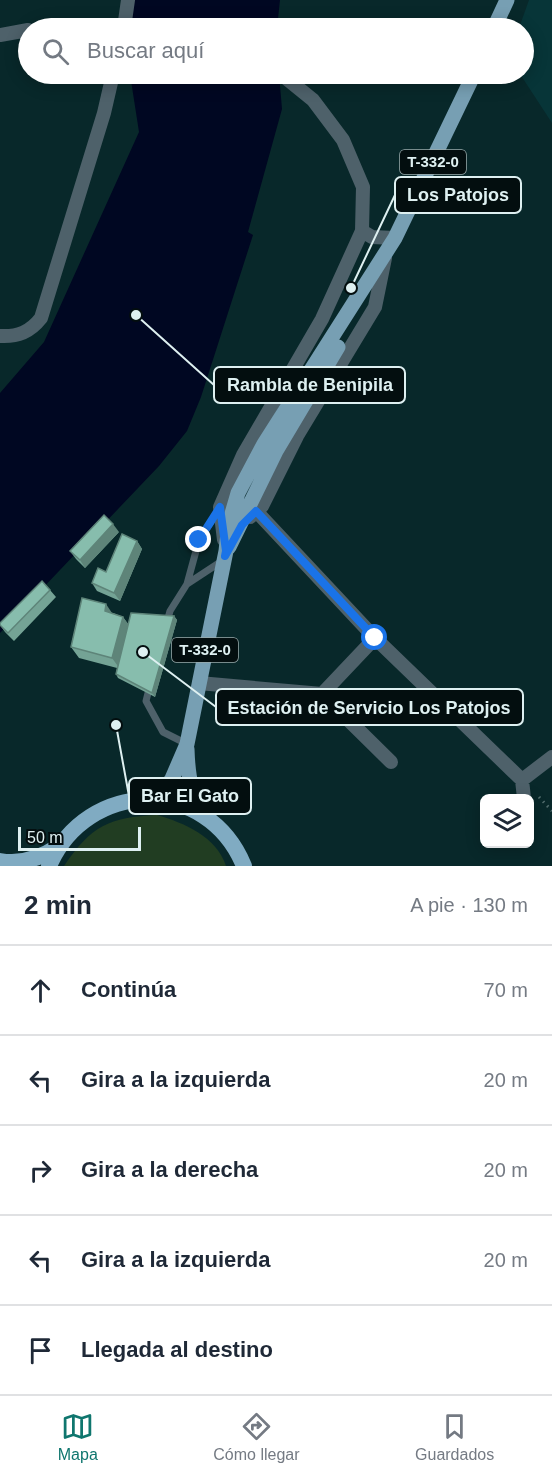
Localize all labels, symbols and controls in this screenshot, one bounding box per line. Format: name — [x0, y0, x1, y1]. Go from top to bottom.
search box — [18, 18, 534, 84]
icon: search — [39, 35, 72, 68]
text: Buscar aquí — [87, 38, 204, 63]
road number: T-332-0 — [400, 150, 466, 174]
callout: Los Patojos — [395, 177, 521, 213]
text: Los Patojos — [407, 185, 509, 205]
callout: Rambla de Benipila — [214, 367, 405, 403]
text: Rambla de Benipila — [227, 375, 394, 395]
route end — [185, 526, 211, 552]
route start — [361, 624, 387, 650]
road number: T-332-0 — [172, 638, 238, 662]
callout: Estación de Servicio Los Patojos — [216, 689, 523, 725]
text: Estación de Servicio Los Patojos — [227, 698, 511, 718]
callout: Bar El Gato — [129, 778, 251, 814]
text: Bar El Gato — [141, 786, 239, 806]
map controls — [480, 794, 534, 848]
button: layers — [480, 794, 534, 848]
scale bar — [18, 824, 141, 852]
text: 50 m — [27, 829, 63, 846]
text: 2 min — [24, 890, 92, 920]
text: A pie · 130 m — [410, 894, 528, 916]
icon: ahead — [24, 974, 57, 1007]
text: Continúa — [81, 977, 176, 1002]
text: 70 m — [484, 979, 528, 1001]
icon: left — [24, 1064, 57, 1097]
text: Gira a la izquierda — [81, 1067, 271, 1092]
text: 20 m — [484, 1069, 528, 1091]
icon: right — [24, 1154, 57, 1187]
text: Gira a la derecha — [81, 1157, 258, 1182]
text: 20 m — [484, 1159, 528, 1181]
icon: left — [24, 1244, 57, 1277]
text: Gira a la izquierda — [81, 1247, 271, 1272]
text: 20 m — [484, 1249, 528, 1271]
icon: arrive — [24, 1334, 57, 1367]
text: Llegada al destino — [81, 1337, 273, 1362]
tab: Mapa — [58, 1410, 98, 1464]
tab: Cómo llegar — [213, 1410, 300, 1464]
tab: Guardados — [415, 1410, 494, 1464]

